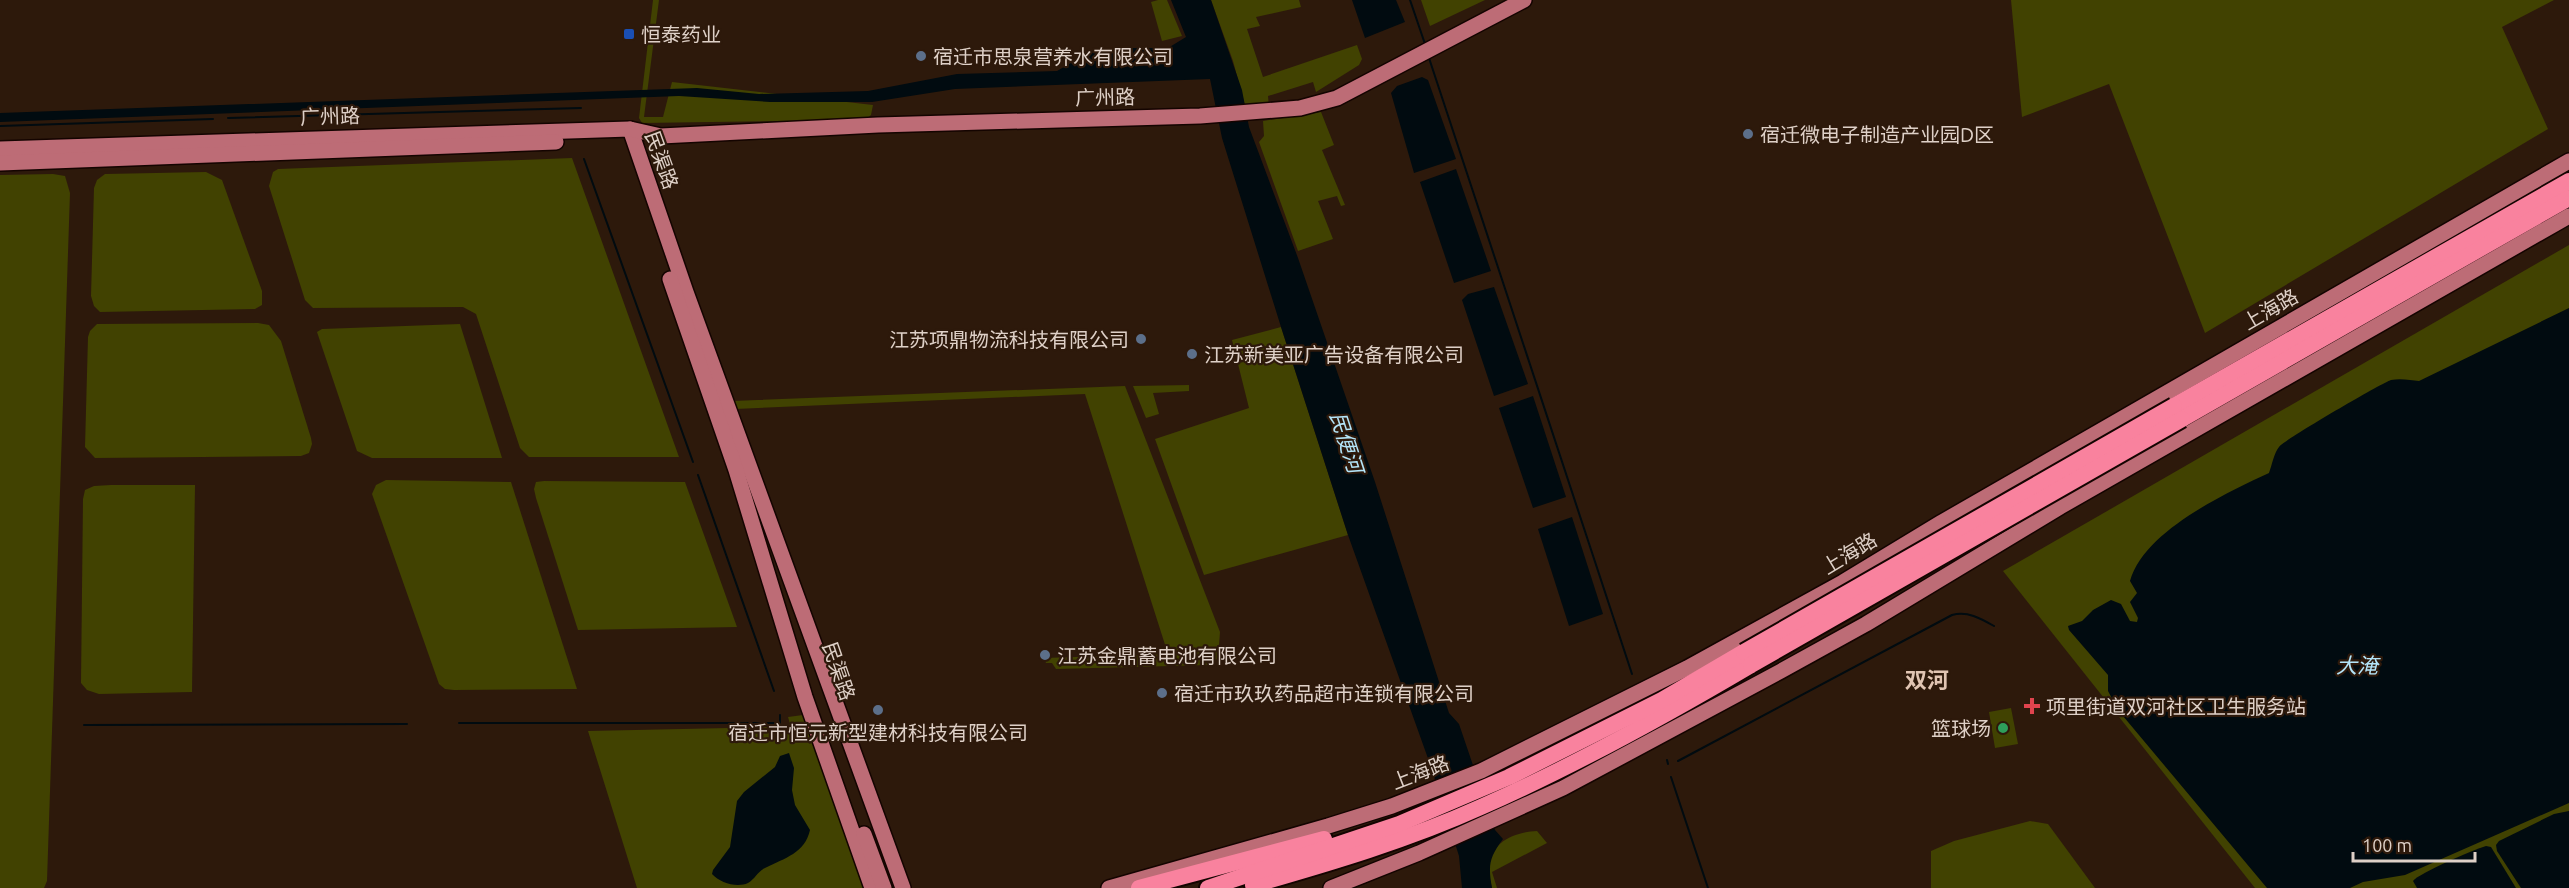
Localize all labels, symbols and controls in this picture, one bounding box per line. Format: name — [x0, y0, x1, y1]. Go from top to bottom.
place label: 恒泰药业 — [641, 23, 721, 46]
marker: 恒泰药业 — [622, 27, 636, 41]
place label: 宿迁市思泉营养水有限公司 — [933, 45, 1173, 68]
marker: 宿迁市思泉营养水有限公司 — [914, 49, 928, 63]
street label: 广州路 — [1075, 85, 1135, 109]
street label: 广州路 — [300, 103, 360, 129]
place label: 宿迁微电子制造产业园D区 — [1760, 123, 1994, 146]
marker: 宿迁微电子制造产业园D区 — [1741, 127, 1755, 141]
street label: 民渠路 — [641, 128, 683, 192]
street label: 上海路 — [2238, 284, 2302, 334]
place label: 江苏项鼎物流科技有限公司 — [889, 328, 1129, 351]
marker: 江苏项鼎物流科技有限公司 — [1134, 332, 1148, 346]
place label: 江苏新美亚广告设备有限公司 — [1204, 343, 1464, 366]
marker: 江苏新美亚广告设备有限公司 — [1185, 347, 1199, 361]
water label: 民便河 — [1326, 408, 1369, 479]
street label: 上海路 — [1817, 528, 1881, 578]
street label: 民渠路 — [818, 639, 860, 703]
place label: 江苏金鼎蓄电池有限公司 — [1057, 644, 1277, 667]
marker: 江苏金鼎蓄电池有限公司 — [1038, 648, 1052, 662]
water label: 大淹 — [2336, 653, 2381, 677]
district label: 双河 — [1905, 667, 1949, 692]
place label: 宿迁市玖玖药品超市连锁有限公司 — [1174, 682, 1474, 705]
marker: 宿迁市玖玖药品超市连锁有限公司 — [1155, 686, 1169, 700]
place label: 项里街道双河社区卫生服务站 — [2046, 695, 2306, 718]
marker: 项里街道双河社区卫生服务站 — [2023, 697, 2041, 715]
marker: 宿迁市恒元新型建材科技有限公司 — [871, 703, 885, 717]
place label: 篮球场 — [1931, 717, 1991, 740]
place label: 宿迁市恒元新型建材科技有限公司 — [728, 721, 1028, 744]
marker: 篮球场 — [1996, 721, 2010, 735]
street label: 上海路 — [1388, 751, 1452, 793]
scale bar — [2353, 825, 2474, 863]
text: 100 m — [2362, 835, 2412, 855]

